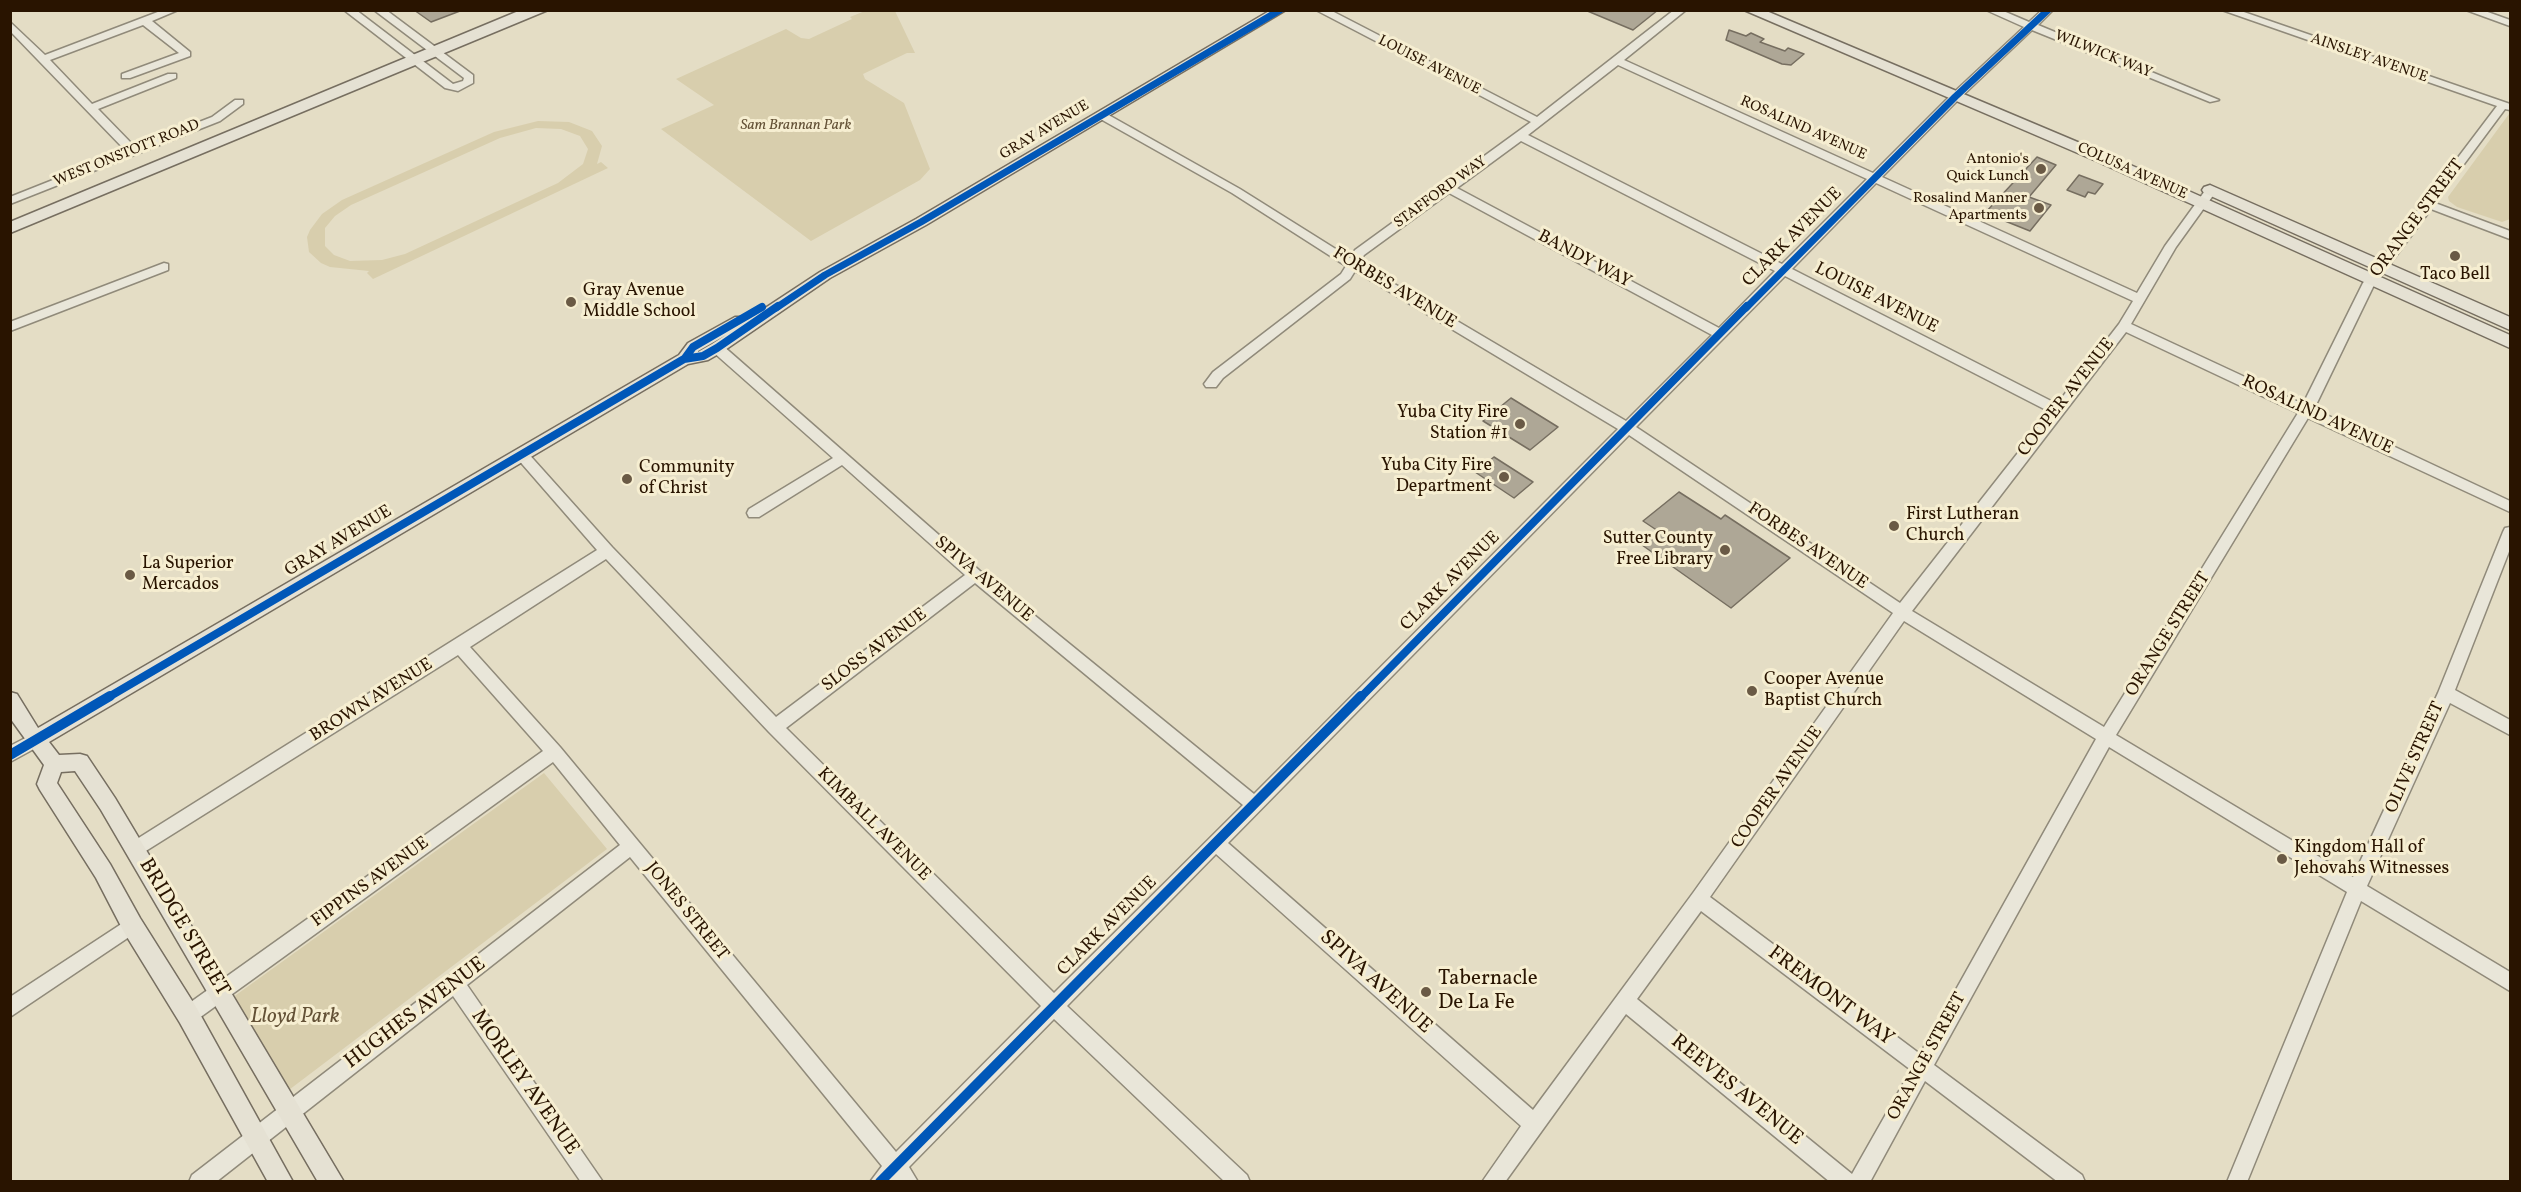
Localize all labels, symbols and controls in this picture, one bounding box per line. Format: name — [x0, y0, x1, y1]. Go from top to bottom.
street label: WILWICK WAY — [2052, 27, 2154, 83]
street label: AINSLEY AVENUE — [2308, 31, 2430, 87]
street label: LOUISE AVENUE — [1375, 32, 1483, 100]
street label: ROSALIND AVENUE — [1737, 93, 1869, 165]
street label: GRAY AVENUE — [997, 97, 1093, 165]
street label: WEST ONSTOTT ROAD — [51, 116, 203, 192]
park label: Sam Brannan Park — [741, 117, 851, 135]
street label: COLUSA AVENUE — [2074, 140, 2190, 204]
place label: Antonio's Quick Lunch — [1946, 151, 2029, 186]
street label: STAFFORD WAY — [1391, 153, 1491, 233]
street label: ORANGE STREET — [2367, 156, 2469, 282]
marker: Antonio's Quick Lunch — [2034, 162, 2048, 176]
street label: CLARK AVENUE — [1739, 184, 1847, 292]
place label: Rosalind Manner Apartments — [1913, 190, 2027, 225]
marker: Rosalind Manner Apartments — [2032, 201, 2046, 215]
street label: BANDY WAY — [1533, 226, 1635, 294]
street label: FORBES AVENUE — [1328, 244, 1460, 334]
marker: Taco Bell — [2448, 249, 2462, 263]
street label: LOUISE AVENUE — [1811, 259, 1941, 339]
place label: Taco Bell — [2420, 265, 2490, 287]
place label: Gray Avenue Middle School — [583, 281, 696, 324]
marker: Gray Avenue Middle School — [564, 295, 578, 309]
street label: COOPER AVENUE — [2014, 334, 2120, 462]
street label: ROSALIND AVENUE — [2238, 372, 2396, 460]
place label: Yuba City Fire Station #1 — [1397, 403, 1508, 446]
marker: Yuba City Fire Station #1 — [1513, 417, 1527, 431]
place label: Yuba City Fire Department — [1381, 456, 1492, 498]
place label: Community of Christ — [639, 458, 735, 500]
marker: Yuba City Fire Department — [1497, 470, 1511, 484]
marker: Community of Christ — [620, 472, 634, 486]
street label: FORBES AVENUE — [1743, 499, 1871, 595]
street label: GRAY AVENUE — [282, 502, 396, 582]
place label: First Lutheran Church — [1906, 505, 2019, 548]
marker: First Lutheran Church — [1887, 519, 1901, 533]
street label: CLARK AVENUE — [1397, 528, 1505, 636]
place label: Sutter County Free Library — [1603, 529, 1713, 572]
street label: SPIVA AVENUE — [929, 532, 1037, 628]
marker: Sutter County Free Library — [1718, 543, 1732, 557]
place label: La Superior Mercados — [142, 554, 234, 596]
marker: La Superior Mercados — [123, 568, 137, 582]
street label: ORANGE STREET — [2122, 569, 2216, 701]
street label: SLOSS AVENUE — [818, 604, 932, 698]
street label: BROWN AVENUE — [307, 655, 437, 747]
place label: Cooper Avenue Baptist Church — [1764, 670, 1884, 712]
marker: Cooper Avenue Baptist Church — [1745, 684, 1759, 698]
street label: OLIVE STREET — [2382, 699, 2450, 817]
street label: COOPER AVENUE — [1728, 723, 1828, 853]
street label: KIMBALL AVENUE — [812, 764, 934, 886]
street label: FIPPINS AVENUE — [308, 833, 434, 933]
place label: Kingdom Hall of Jehovahs Witnesses — [2294, 838, 2449, 880]
marker: Kingdom Hall of Jehovahs Witnesses — [2275, 852, 2289, 866]
street label: BRIDGE STREET — [132, 855, 234, 1001]
street label: JONES STREET — [640, 859, 732, 965]
street label: CLARK AVENUE — [1054, 873, 1162, 981]
street label: SPIVA AVENUE — [1314, 926, 1436, 1040]
street label: FREMONT WAY — [1762, 941, 1898, 1053]
street label: HUGHES AVENUE — [340, 953, 492, 1075]
place label: Tabernacle De La Fe — [1438, 967, 1538, 1017]
marker: Tabernacle De La Fe — [1419, 985, 1433, 999]
street label: ORANGE STREET — [1884, 989, 1972, 1125]
park label: Lloyd Park — [250, 1005, 340, 1031]
street label: MORLEY AVENUE — [464, 1005, 584, 1161]
street label: REEVES AVENUE — [1665, 1030, 1807, 1152]

